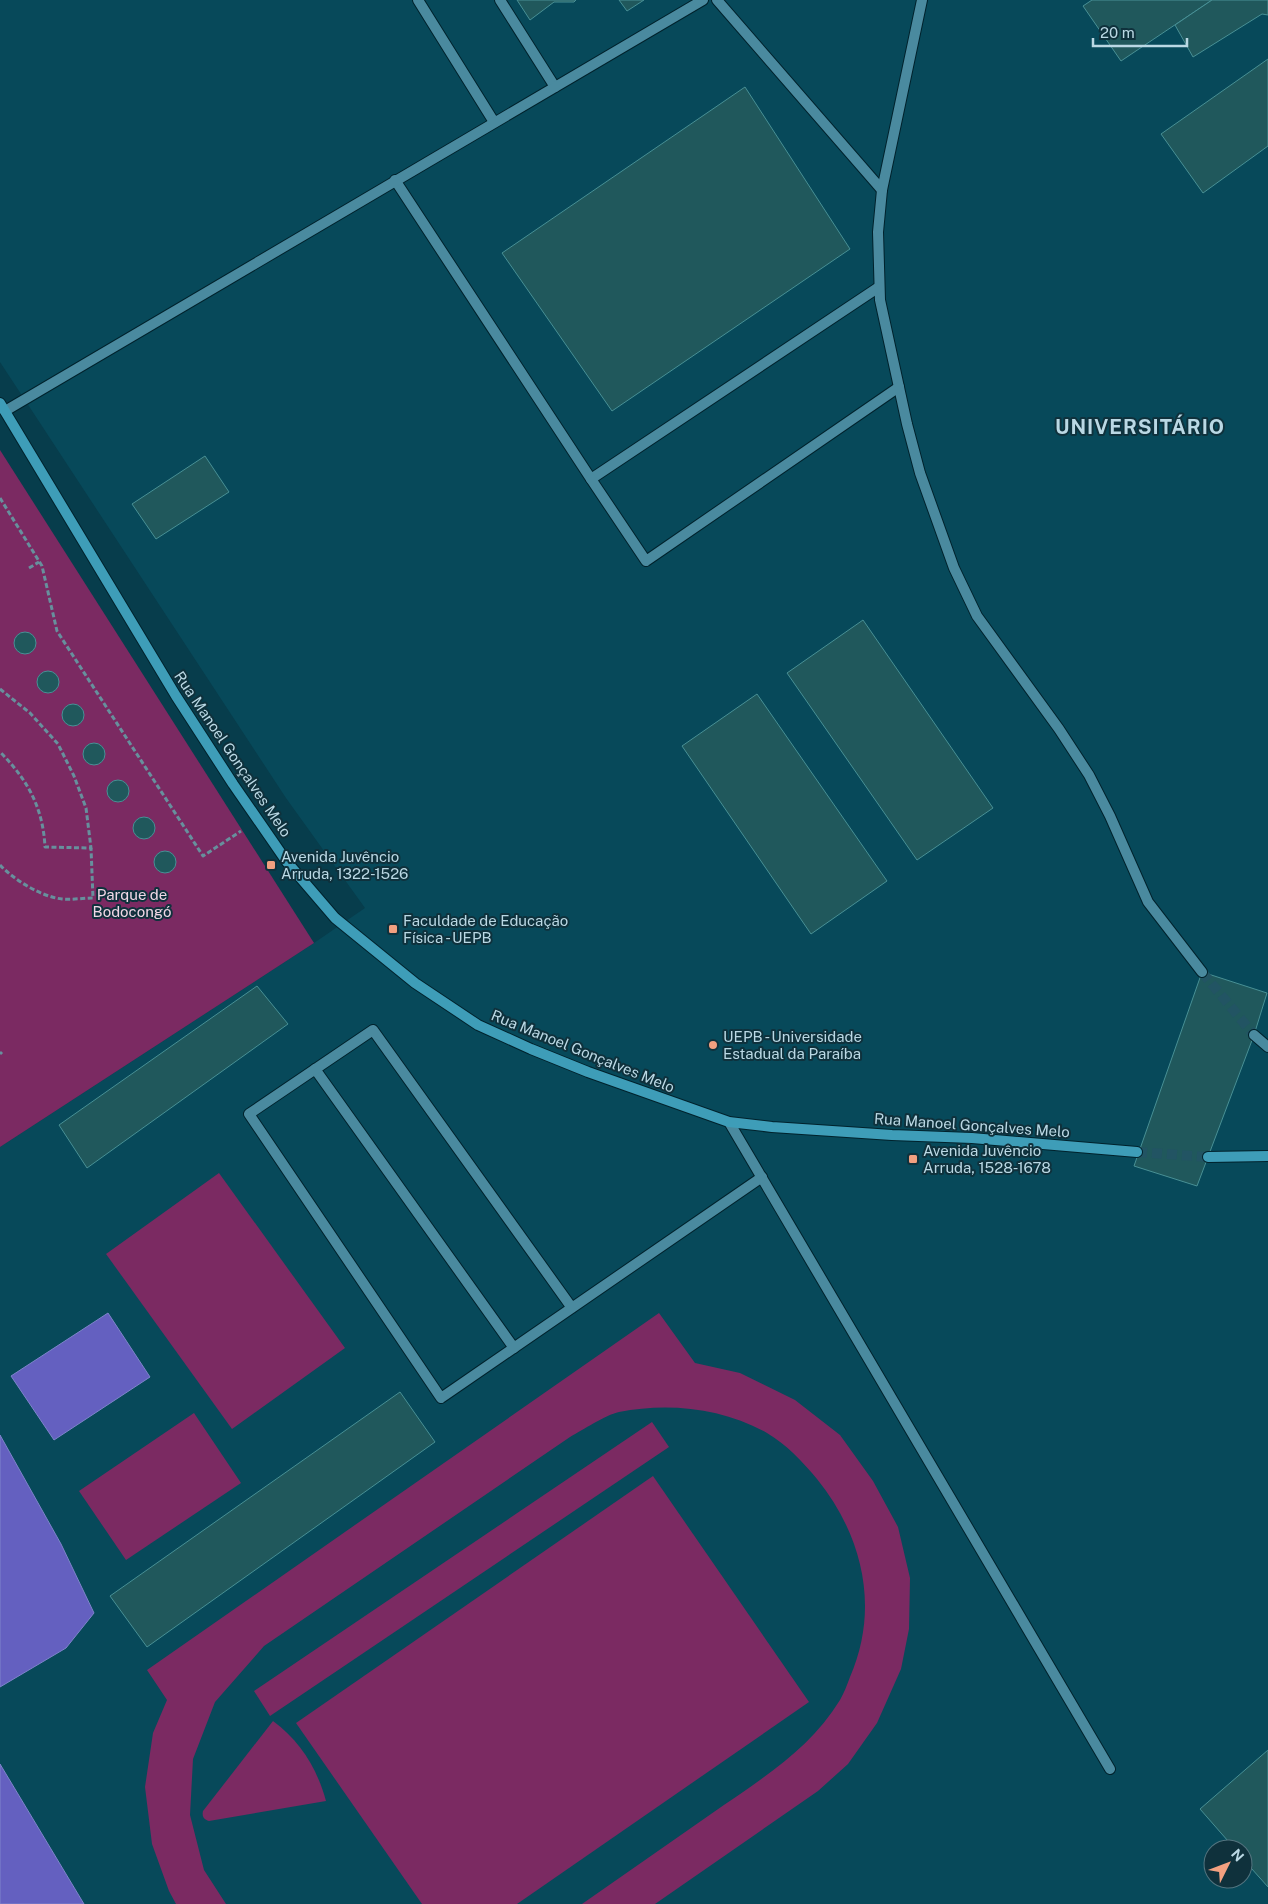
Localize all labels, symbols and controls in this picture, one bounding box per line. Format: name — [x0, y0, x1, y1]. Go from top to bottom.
scale bar — [1093, 15, 1187, 47]
text: 20 m — [1100, 24, 1135, 41]
district label: UNIVERSITÁRIO — [1055, 414, 1225, 439]
street label: Rua Manoel Gonçalves Melo — [171, 668, 295, 840]
place label: Avenida Juvêncio Arruda, 1322-1526 — [281, 848, 408, 882]
marker: Avenida Juvêncio Arruda, 1322-1526 — [265, 859, 277, 871]
park label: Parque de Bodocongó — [93, 886, 171, 920]
place label: Faculdade de Educação Física - UEPB — [403, 912, 568, 946]
marker: Faculdade de Educação Física - UEPB — [387, 923, 399, 935]
street label: Rua Manoel Gonçalves Melo — [489, 1006, 677, 1096]
place label: UEPB - Universidade Estadual da Paraíba — [723, 1028, 862, 1062]
marker: UEPB - Universidade Estadual da Paraíba — [707, 1039, 719, 1051]
street label: Rua Manoel Gonçalves Melo — [874, 1110, 1070, 1140]
place label: Avenida Juvêncio Arruda, 1528-1678 — [923, 1142, 1051, 1176]
marker: Avenida Juvêncio Arruda, 1528-1678 — [907, 1153, 919, 1165]
north arrow — [1203, 1839, 1253, 1889]
text: N — [1228, 1846, 1247, 1865]

